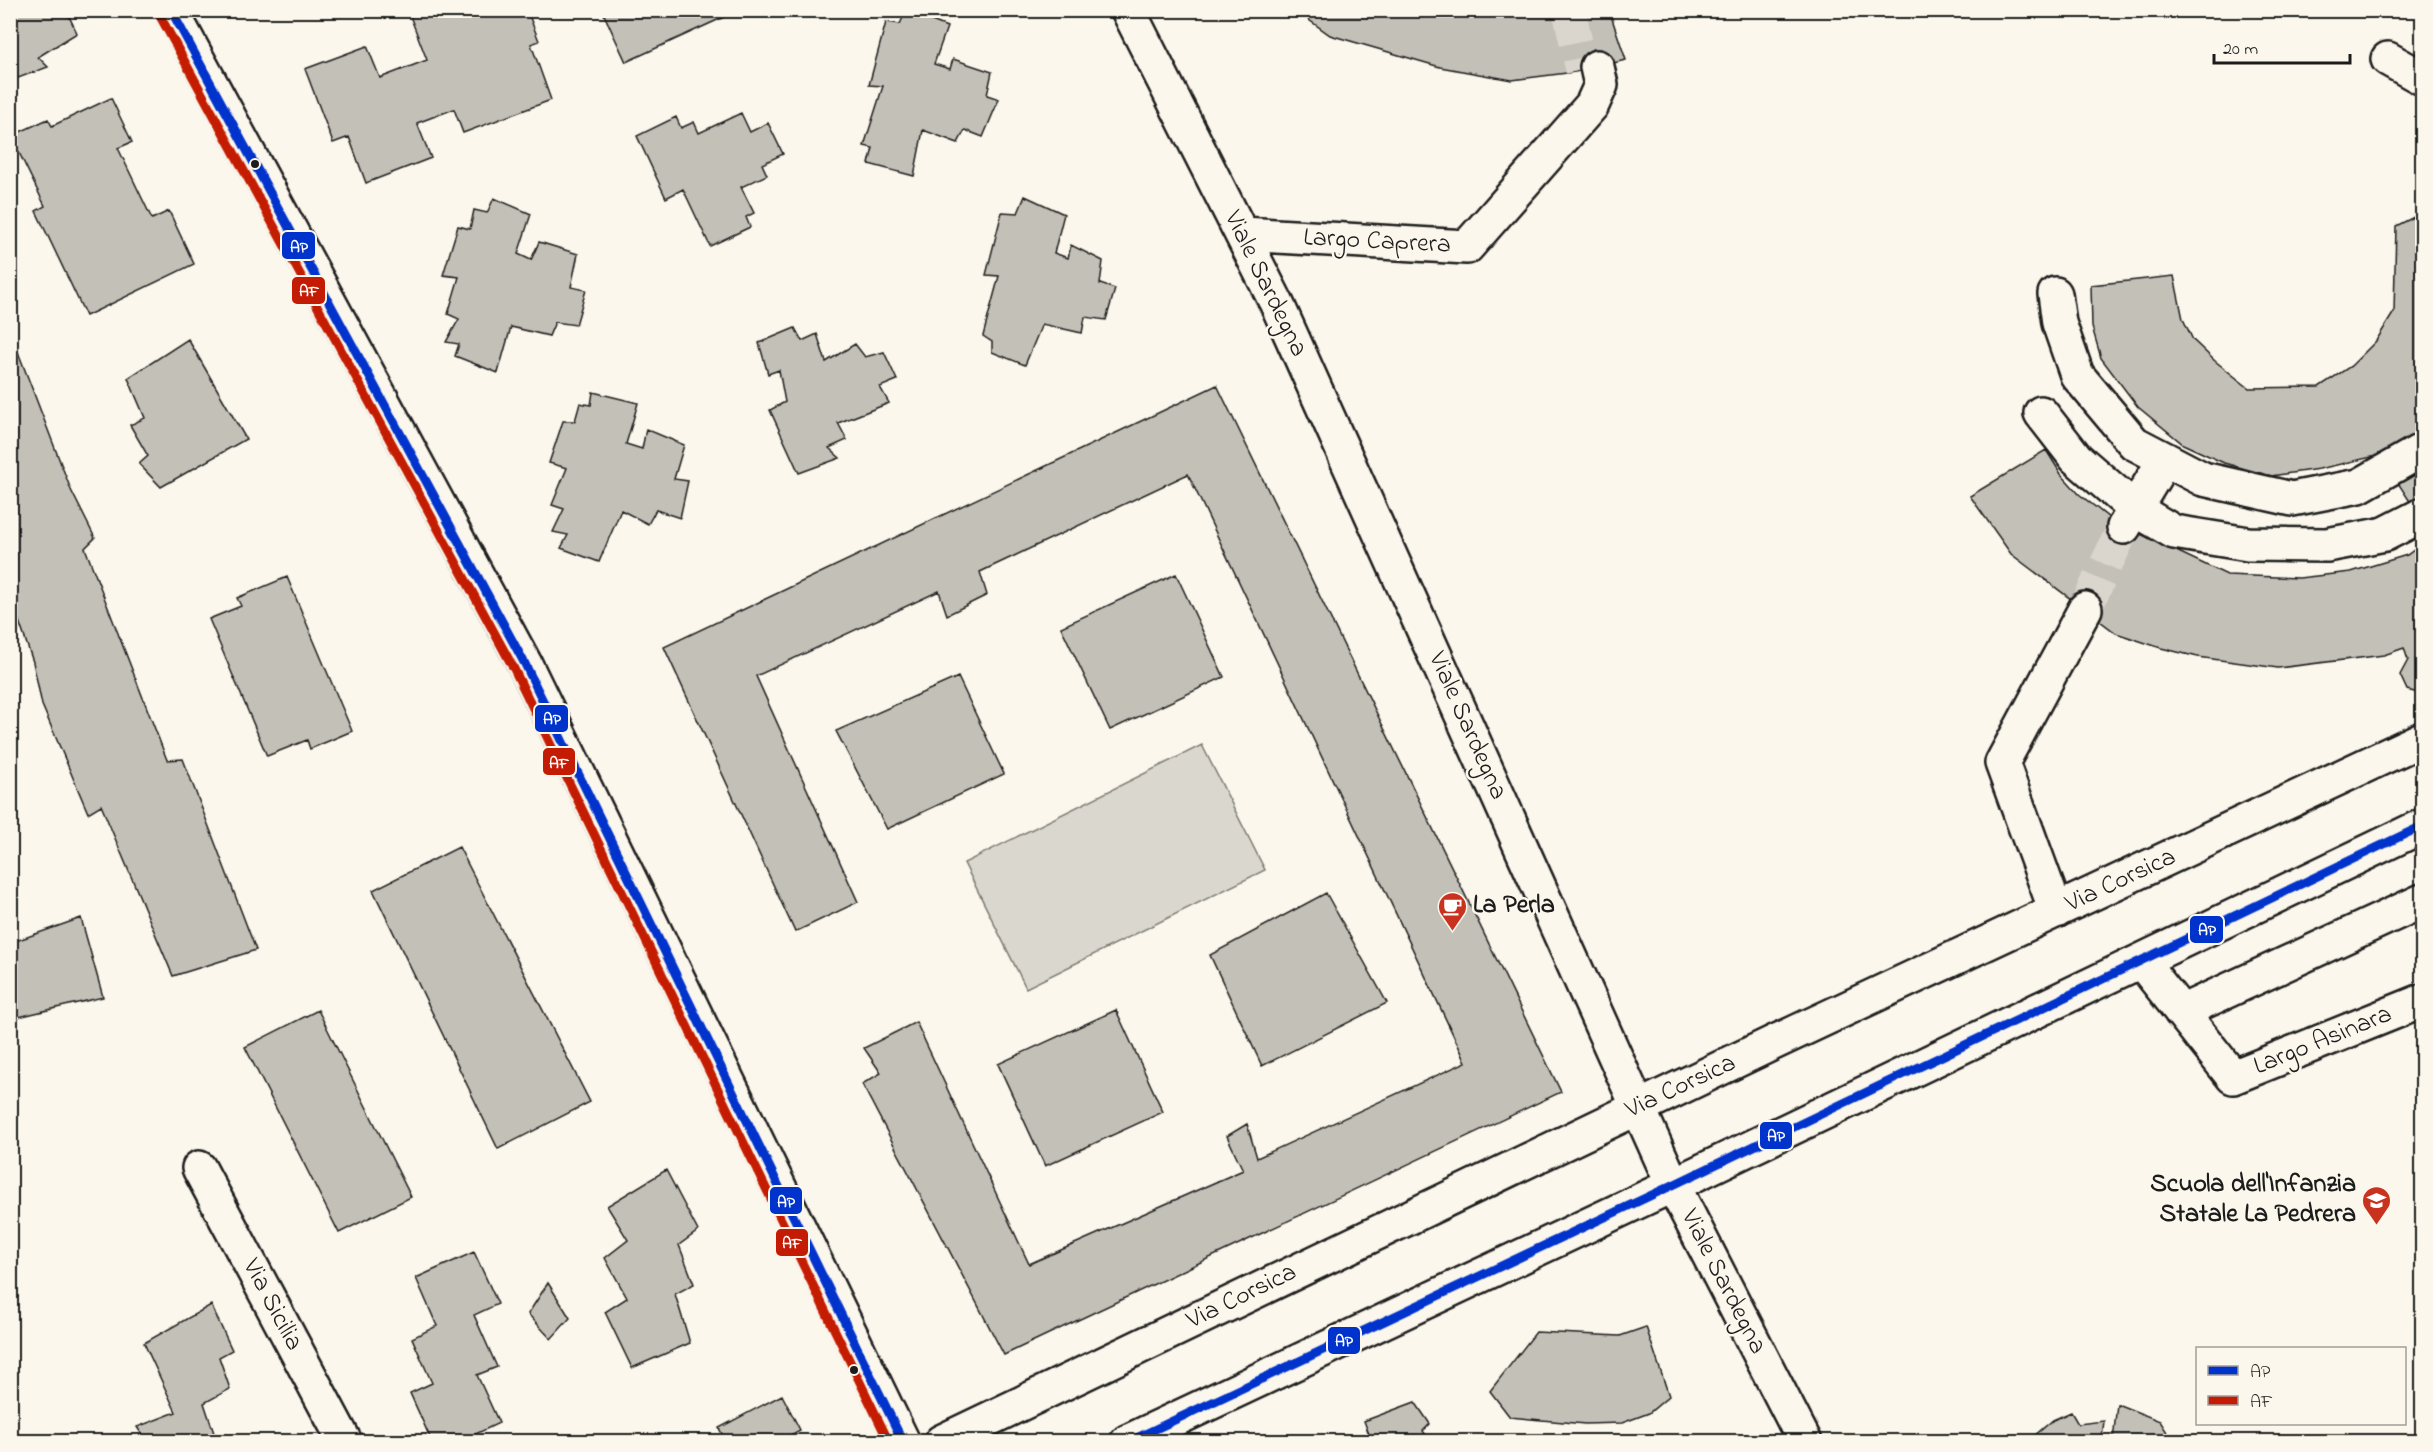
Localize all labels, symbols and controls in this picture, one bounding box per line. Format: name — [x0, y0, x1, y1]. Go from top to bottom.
scale bar — [2214, 27, 2350, 65]
text: 20 m — [2223, 37, 2258, 63]
unlabelled marker — [249, 158, 261, 170]
street label: Viale Sardegna — [1213, 204, 1317, 364]
street label: Largo Caprera — [1302, 219, 1452, 265]
line badge: AP — [281, 231, 316, 260]
text: AP — [290, 236, 309, 260]
line badge: AF — [291, 276, 326, 305]
text: AF — [299, 280, 320, 304]
street label: Viale Sardegna — [1417, 645, 1517, 806]
line badge: AP — [534, 704, 569, 733]
text: AP — [543, 708, 562, 732]
line badge: AF — [542, 747, 576, 776]
text: AF — [549, 752, 570, 776]
street label: Via Corsica — [2059, 839, 2183, 924]
place label: La Perla — [1473, 887, 1555, 925]
cafe icon: La Perla — [1436, 890, 1468, 932]
line badge: AP — [2189, 915, 2224, 944]
text: AP — [2198, 919, 2217, 943]
street label: Largo Asinara — [2248, 996, 2398, 1086]
street label: Via Corsica — [1619, 1045, 1743, 1130]
line badge: AP — [1759, 1121, 1793, 1150]
text: AP — [1767, 1125, 1786, 1149]
place label: Scuola dell'Infanzia Statale La Pedrera — [2150, 1166, 2356, 1234]
school or university icon: Scuola dell'Infanzia Statale La Pedrera — [2361, 1184, 2393, 1226]
line badge: AP — [769, 1186, 803, 1215]
text: AP — [777, 1191, 796, 1215]
street label: Viale Sardegna — [1670, 1202, 1776, 1361]
line badge: AF — [775, 1228, 809, 1257]
text: AF — [782, 1232, 803, 1256]
street label: Via Sicilia — [231, 1251, 312, 1358]
street label: Via Corsica — [1180, 1254, 1303, 1340]
line badge: AP — [1327, 1326, 1361, 1355]
text: AP — [1335, 1330, 1354, 1354]
legend — [2196, 1347, 2406, 1425]
text: AP — [2250, 1360, 2271, 1386]
unlabelled marker — [848, 1364, 860, 1376]
text: AF — [2250, 1390, 2273, 1416]

